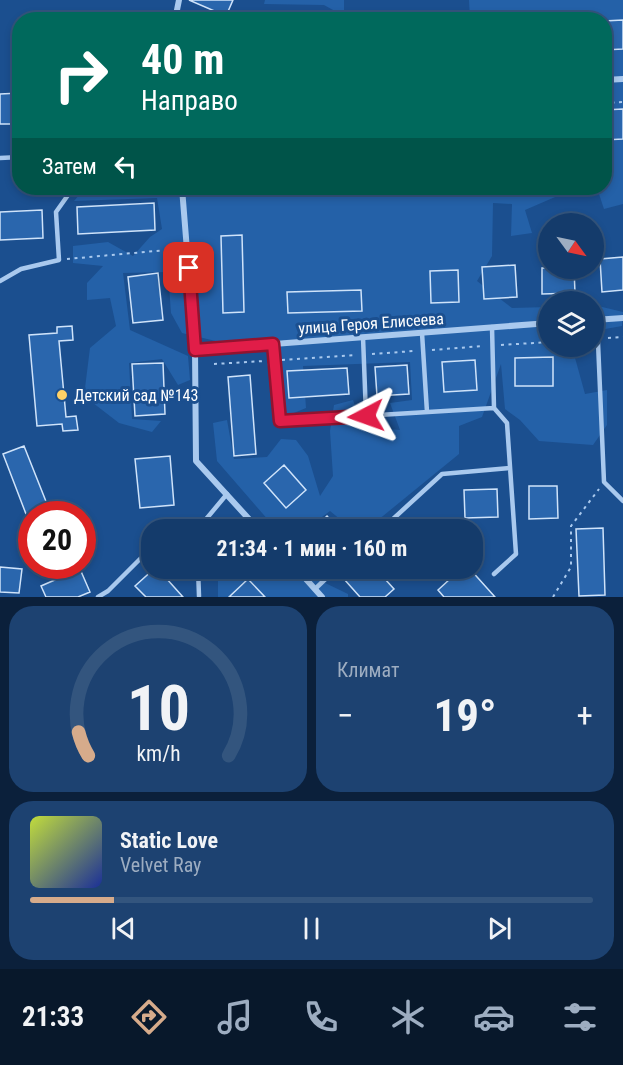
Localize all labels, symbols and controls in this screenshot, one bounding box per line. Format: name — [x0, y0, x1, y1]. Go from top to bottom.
text: 40 m — [141, 35, 224, 84]
icon: right — [42, 36, 120, 114]
text: Направо — [141, 85, 238, 117]
icon: left — [109, 150, 142, 183]
text: Затем — [42, 154, 97, 179]
north arrow — [538, 213, 604, 279]
map controls — [538, 213, 604, 357]
pin — [163, 242, 214, 293]
icon: arrive — [172, 251, 205, 284]
button: layers — [538, 291, 604, 357]
street label: улица Героя Елисеева — [298, 309, 444, 338]
position arrow — [334, 384, 398, 448]
place label: Детский сад №143 — [74, 386, 198, 405]
marker: Детский сад №143 — [55, 388, 69, 402]
speed limit sign: 20 — [18, 501, 96, 579]
text: 21:34 · 1 мин · 160 m — [217, 536, 407, 561]
text: Климат — [337, 658, 399, 682]
text: 10 — [126, 672, 190, 745]
text: 19° — [434, 689, 497, 742]
text: − — [337, 696, 354, 735]
text: + — [577, 696, 593, 735]
text: km/h — [136, 741, 180, 766]
text: Static Love — [120, 828, 218, 853]
text: Velvet Ray — [120, 853, 201, 877]
icon: previous — [107, 912, 140, 945]
icon: pause — [295, 912, 328, 945]
icon: next — [483, 912, 516, 945]
icon: directions — [128, 996, 170, 1038]
icon: music — [214, 996, 256, 1038]
icon: phone — [300, 996, 342, 1038]
icon: climate — [387, 996, 429, 1038]
icon: car — [473, 996, 515, 1038]
icon: filters — [559, 996, 601, 1038]
text: 21:33 — [22, 1001, 84, 1033]

